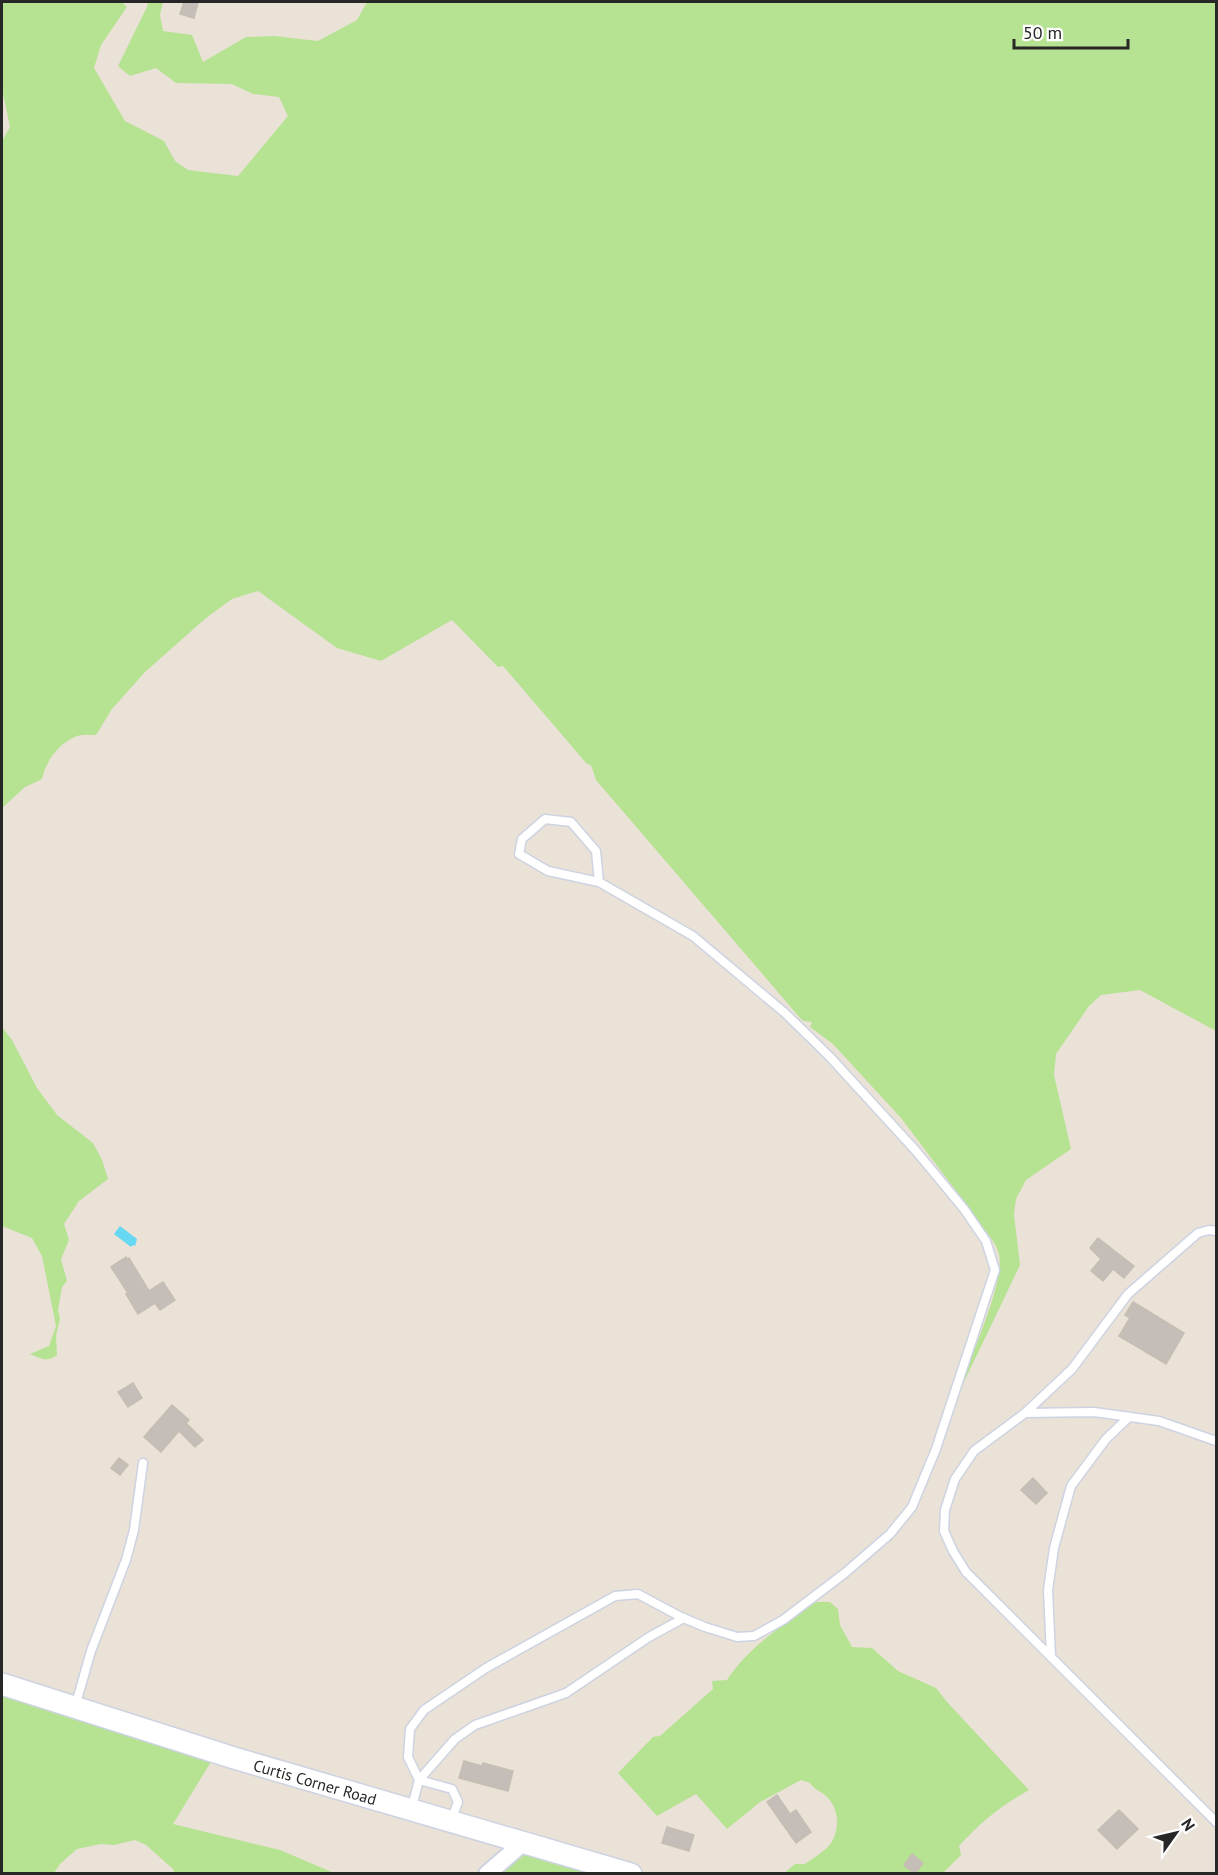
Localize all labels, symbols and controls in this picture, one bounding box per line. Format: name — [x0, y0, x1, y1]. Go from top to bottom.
scale bar — [1014, 12, 1128, 50]
text: 50 m — [1023, 21, 1062, 44]
street label: Curtis Corner Road — [251, 1755, 379, 1809]
north arrow — [1146, 1803, 1206, 1863]
text: N — [1177, 1815, 1200, 1835]

